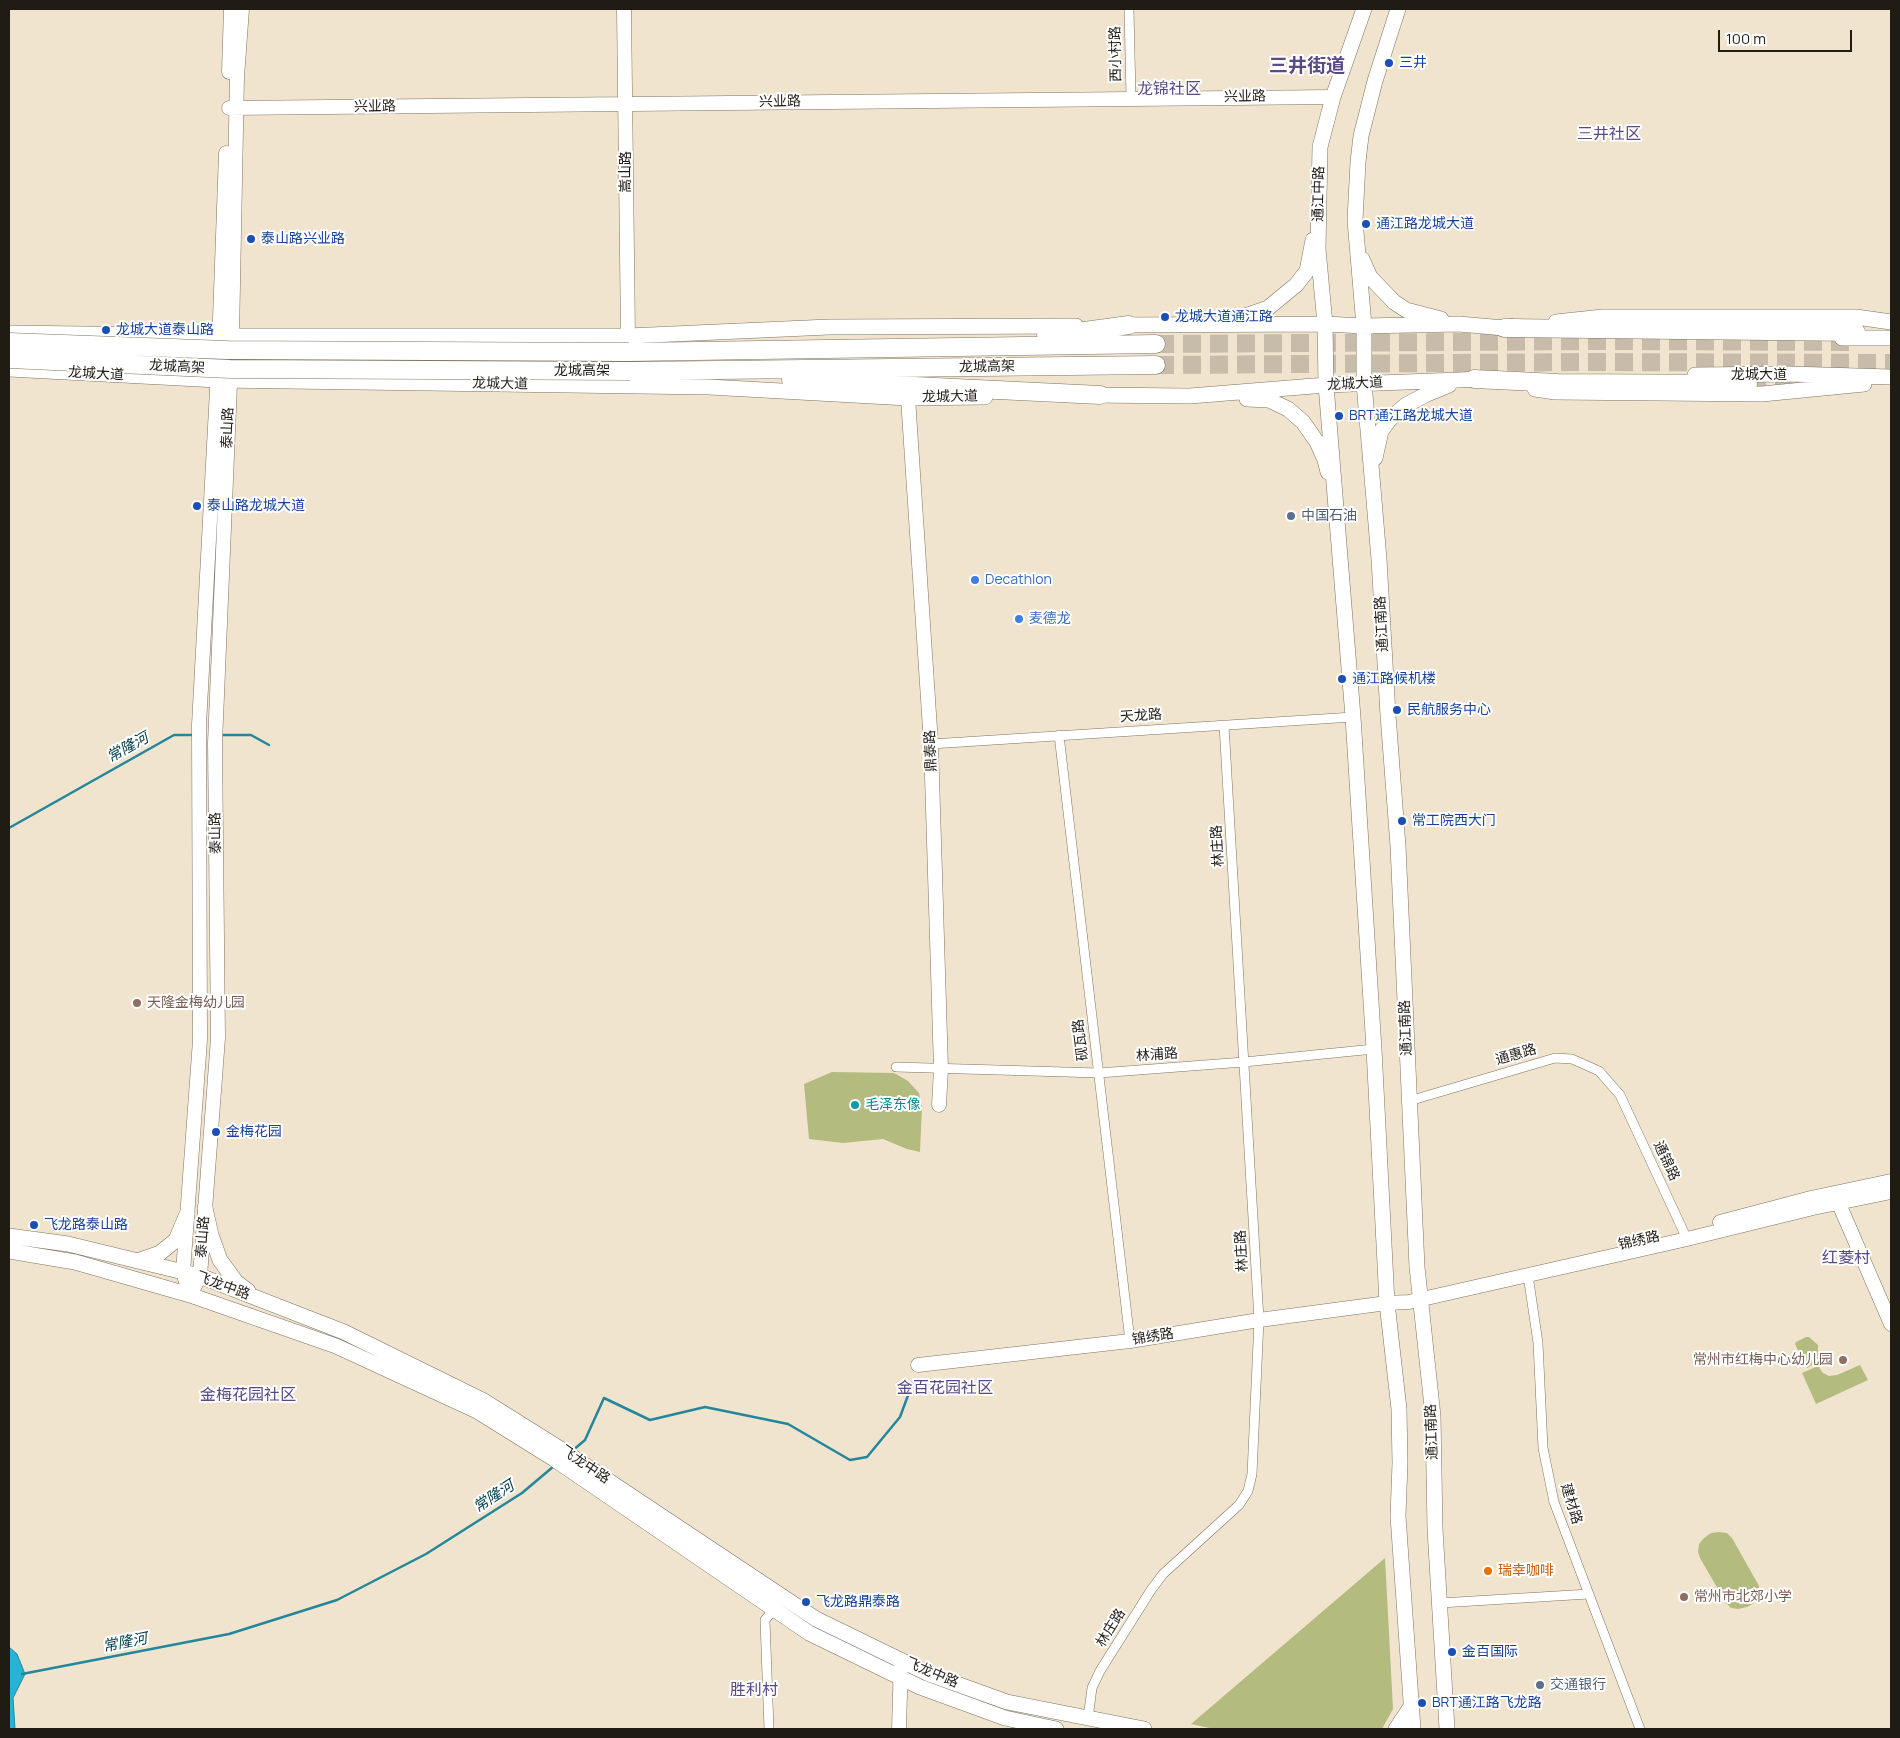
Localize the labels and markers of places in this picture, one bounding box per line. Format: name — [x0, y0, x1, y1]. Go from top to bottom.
place label: 三井 — [1399, 55, 1427, 71]
marker: 三井 — [1383, 57, 1395, 69]
place label: 通江路龙城大道 — [1376, 216, 1474, 232]
marker: 通江路龙城大道 — [1360, 218, 1372, 230]
place label: 泰山路兴业路 — [261, 231, 345, 247]
marker: 泰山路兴业路 — [245, 233, 257, 245]
place label: 龙城大道通江路 — [1175, 309, 1273, 325]
marker: 龙城大道通江路 — [1159, 311, 1171, 323]
place label: 龙城大道泰山路 — [116, 322, 214, 338]
marker: 龙城大道泰山路 — [100, 324, 112, 336]
place label: BRT通江路龙城大道 — [1349, 408, 1473, 424]
marker: BRT通江路龙城大道 — [1333, 410, 1345, 422]
place label: 泰山路龙城大道 — [207, 498, 305, 514]
marker: 泰山路龙城大道 — [191, 500, 203, 512]
place label: 中国石油 — [1301, 508, 1357, 524]
marker: 中国石油 — [1285, 510, 1297, 522]
place label: Decathlon — [985, 572, 1052, 588]
marker: Decathlon — [969, 574, 981, 586]
place label: 麦德龙 — [1029, 611, 1071, 627]
marker: 麦德龙 — [1013, 613, 1025, 625]
place label: 通江路候机楼 — [1352, 671, 1436, 687]
marker: 通江路候机楼 — [1336, 673, 1348, 685]
place label: 民航服务中心 — [1407, 702, 1491, 718]
marker: 民航服务中心 — [1391, 704, 1403, 716]
place label: 常工院西大门 — [1412, 813, 1496, 829]
marker: 常工院西大门 — [1396, 815, 1408, 827]
place label: 天隆金梅幼儿园 — [147, 995, 245, 1011]
marker: 天隆金梅幼儿园 — [131, 997, 143, 1009]
place label: 毛泽东像 — [865, 1097, 921, 1113]
marker: 毛泽东像 — [849, 1099, 861, 1111]
place label: 金梅花园 — [226, 1124, 282, 1140]
marker: 金梅花园 — [210, 1126, 222, 1138]
place label: 飞龙路泰山路 — [44, 1217, 128, 1233]
marker: 飞龙路泰山路 — [28, 1219, 40, 1231]
place label: 常州市红梅中心幼儿园 — [1693, 1352, 1833, 1368]
marker: 常州市红梅中心幼儿园 — [1837, 1354, 1849, 1366]
place label: 瑞幸咖啡 — [1498, 1563, 1554, 1579]
marker: 瑞幸咖啡 — [1482, 1565, 1494, 1577]
place label: 常州市北郊小学 — [1694, 1589, 1792, 1605]
marker: 常州市北郊小学 — [1678, 1591, 1690, 1603]
place label: 飞龙路鼎泰路 — [816, 1594, 900, 1610]
marker: 飞龙路鼎泰路 — [800, 1596, 812, 1608]
place label: 金百国际 — [1462, 1644, 1518, 1660]
marker: 金百国际 — [1446, 1646, 1458, 1658]
place label: 交通银行 — [1550, 1677, 1606, 1693]
marker: 交通银行 — [1534, 1679, 1546, 1691]
place label: BRT通江路飞龙路 — [1432, 1695, 1542, 1711]
marker: BRT通江路飞龙路 — [1416, 1697, 1428, 1709]

